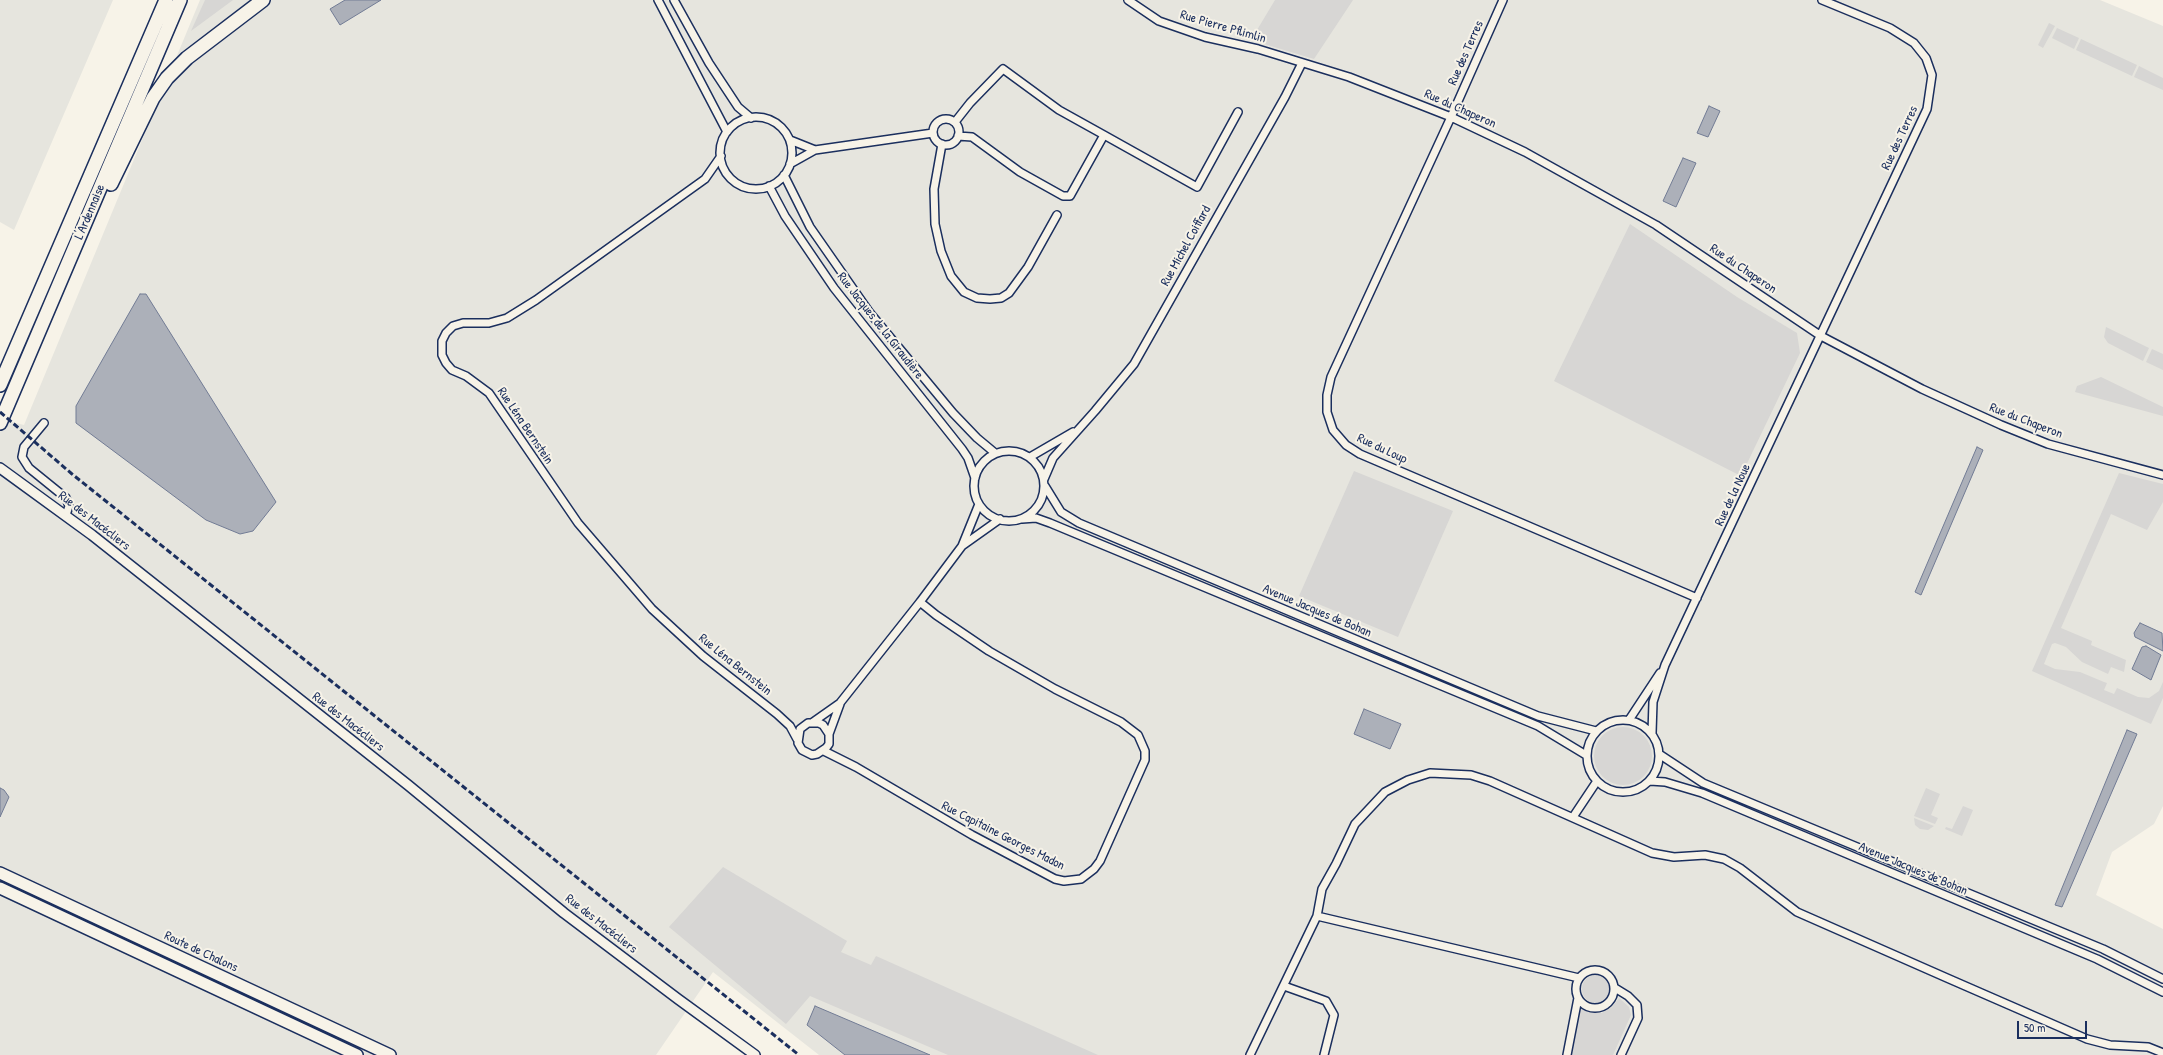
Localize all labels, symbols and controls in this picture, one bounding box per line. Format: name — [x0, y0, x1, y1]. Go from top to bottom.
street label: Rue Pierre Pflimlin — [1178, 7, 1268, 47]
street label: Rue des Terres — [1445, 18, 1487, 88]
street label: Rue du Chaperon — [1422, 86, 1498, 132]
street label: Rue des Terres — [1878, 103, 1922, 173]
street label: L'Ardennaise — [71, 182, 109, 242]
street label: Rue Michel Coiffard — [1158, 203, 1214, 289]
street label: Rue du Chaperon — [1707, 241, 1779, 297]
street label: Rue Jacques de la Giraudière — [833, 270, 927, 382]
street label: Rue Léna Bernstein — [494, 385, 556, 467]
street label: Rue du Chaperon — [1987, 400, 2065, 442]
street label: Rue du Loup — [1355, 431, 1409, 467]
street label: Rue de la Noue — [1712, 462, 1754, 528]
street label: Rue des Macécliers — [55, 488, 133, 554]
street label: Avenue Jacques de Bohan — [1260, 581, 1374, 641]
street label: Rue Léna Bernstein — [695, 631, 775, 699]
street label: Rue des Macécliers — [309, 689, 387, 755]
street label: Rue Capitaine Georges Madon — [939, 798, 1067, 874]
street label: Avenue Jacques de Bohan — [1856, 839, 1970, 899]
street label: Rue des Macécliers — [562, 891, 640, 957]
street label: Route de Chalons — [162, 928, 240, 976]
scale bar — [2019, 1013, 2089, 1039]
text: 50 m — [2024, 1019, 2045, 1036]

